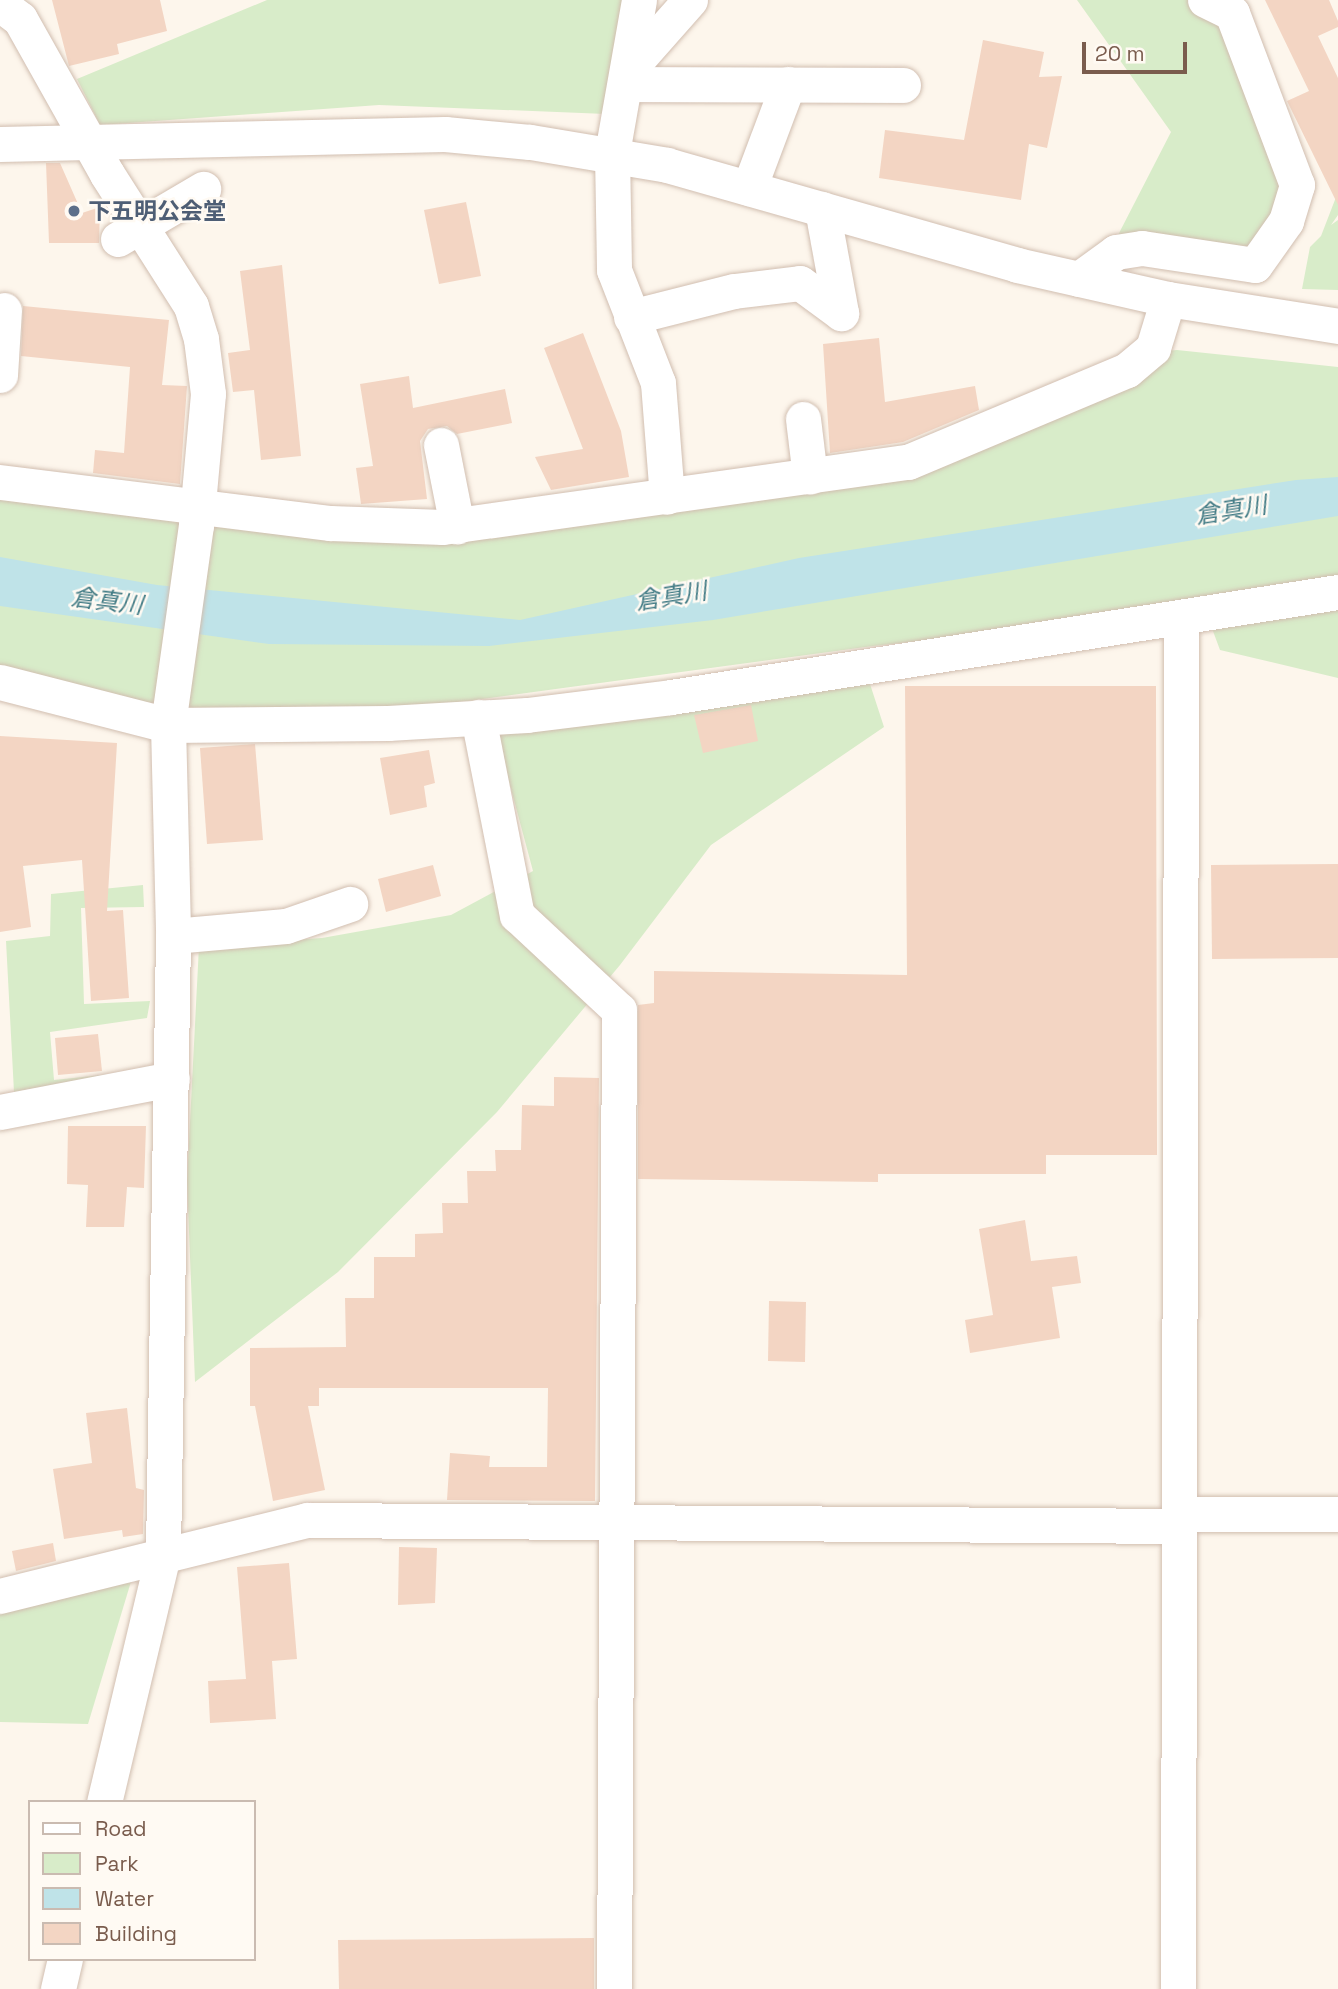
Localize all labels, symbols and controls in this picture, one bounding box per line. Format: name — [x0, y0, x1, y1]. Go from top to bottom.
scale bar — [1086, 28, 1191, 72]
text: 20 m — [1095, 40, 1145, 67]
place label: 下五明公会堂 — [88, 197, 226, 225]
marker: 下五明公会堂 — [66, 203, 82, 219]
water label: 倉真川 — [1193, 490, 1269, 530]
water label: 倉真川 — [633, 576, 709, 616]
water label: 倉真川 — [70, 582, 144, 620]
legend — [28, 1800, 256, 1961]
text: Road — [95, 1815, 147, 1842]
text: Park — [95, 1850, 139, 1877]
text: Water — [95, 1885, 154, 1912]
text: Building — [95, 1920, 177, 1947]

